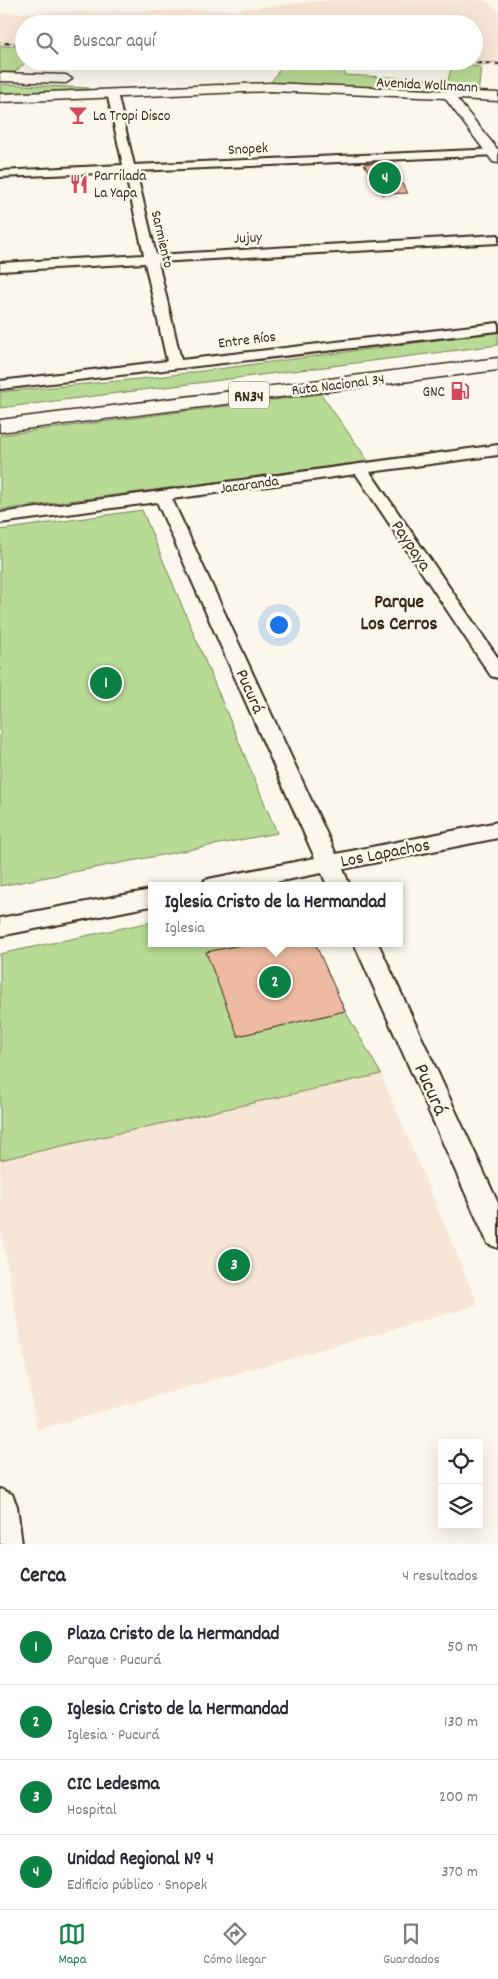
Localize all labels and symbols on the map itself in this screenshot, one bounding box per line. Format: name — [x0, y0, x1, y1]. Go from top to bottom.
street label: Avenida Wollmann — [375, 72, 478, 100]
bar icon: La Tropi Disco — [67, 104, 89, 126]
place label: La Tropi Disco — [93, 106, 171, 128]
street label: Snopek — [228, 138, 269, 162]
pin: 4 — [369, 159, 401, 197]
place label: Parrilada La Yapa — [94, 166, 147, 205]
restaurant icon: Parrilada La Yapa — [68, 173, 90, 195]
street label: Sarmiento — [144, 209, 178, 270]
street label: Jujuy — [233, 227, 264, 251]
street label: Entre Ríos — [217, 327, 277, 355]
street label: Ruta Nacional 34 — [290, 369, 386, 403]
fuel station icon: GNC — [449, 380, 471, 402]
road number: RN34 — [229, 382, 269, 408]
place label: GNC — [423, 382, 445, 404]
street label: Jacaranda — [218, 471, 281, 501]
street label: Paypaya — [384, 516, 436, 577]
district label: Parque Los Cerros — [361, 590, 437, 639]
your location — [266, 612, 292, 638]
pin: 1 — [90, 664, 122, 702]
street label: Pucurá — [228, 666, 270, 718]
street label: Los Lapachos — [339, 834, 432, 875]
pin: 2 — [259, 963, 291, 1001]
street label: Pucurá — [405, 1059, 454, 1122]
pin: 3 — [218, 1246, 250, 1284]

